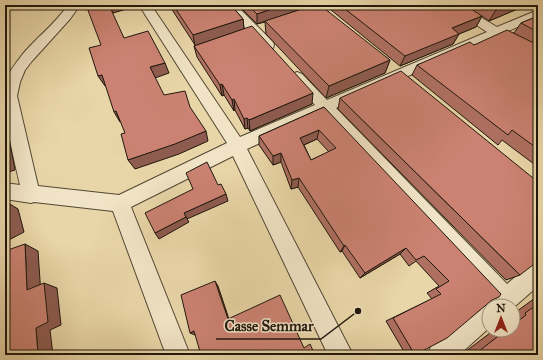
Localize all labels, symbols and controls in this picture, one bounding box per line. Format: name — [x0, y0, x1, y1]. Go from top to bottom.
north arrow — [481, 298, 521, 338]
text: N — [496, 302, 506, 315]
callout: Casse Semmar — [216, 312, 321, 339]
text: Casse Semmar — [224, 317, 314, 335]

